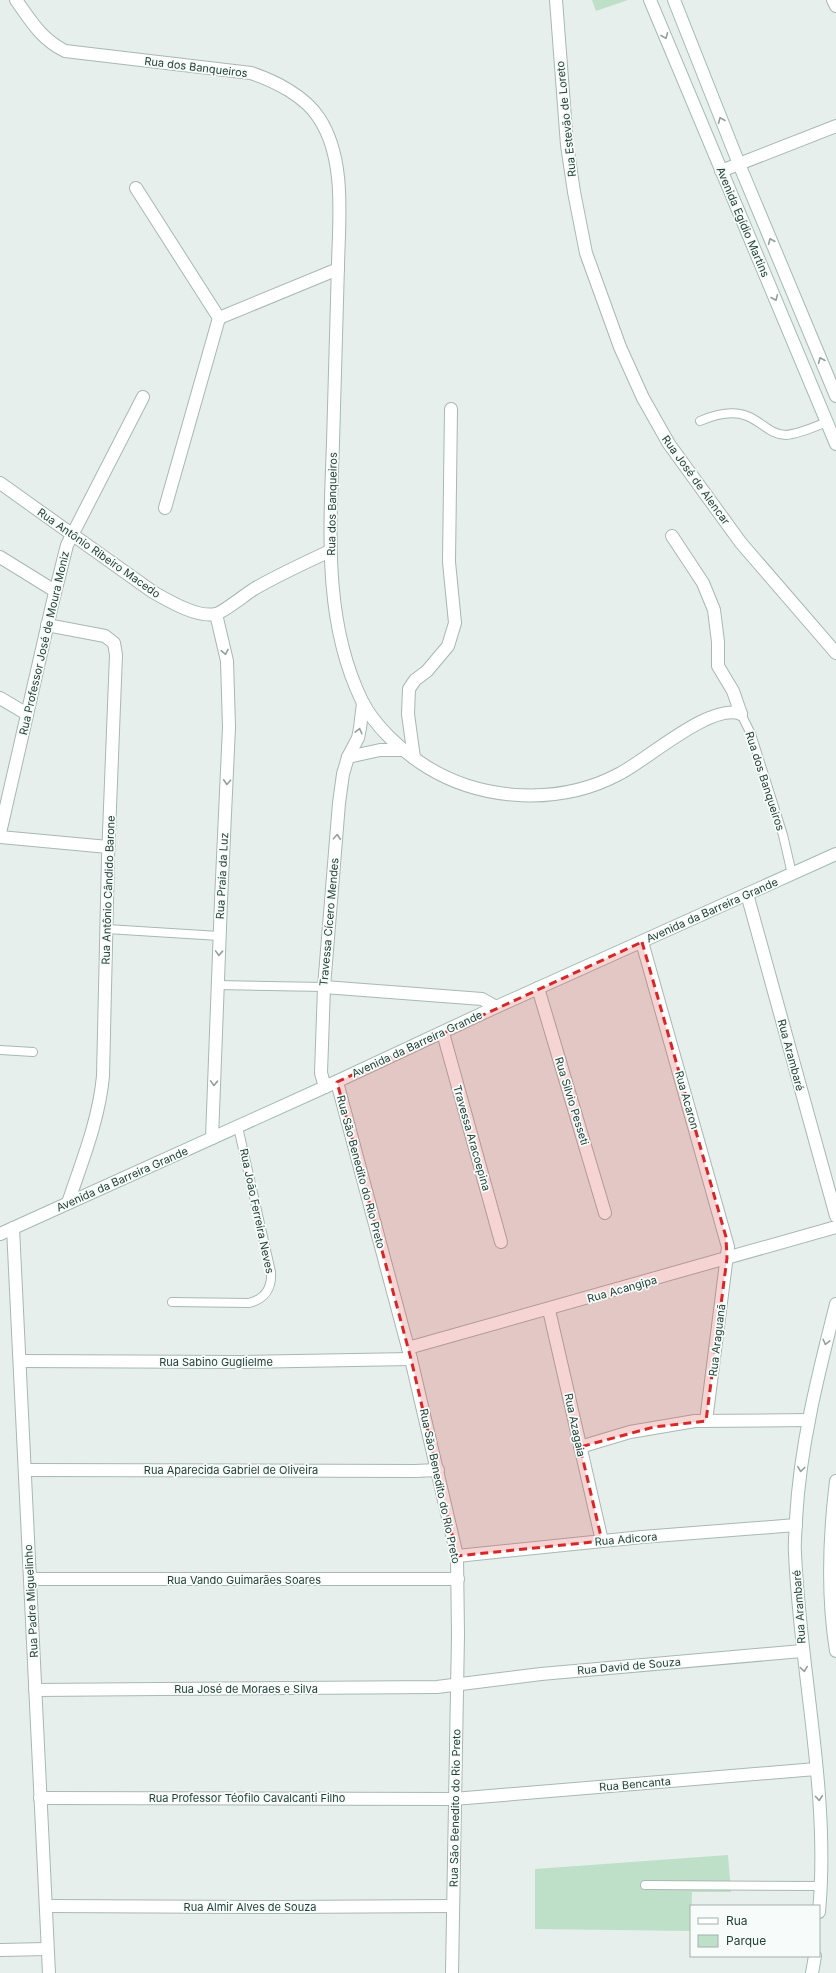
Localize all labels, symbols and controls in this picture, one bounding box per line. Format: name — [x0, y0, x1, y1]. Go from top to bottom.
one-way arrow — [660, 32, 668, 40]
street label: Rua dos Banqueiros — [144, 54, 248, 80]
street label: Rua Estevão de Loreto — [553, 60, 579, 178]
one-way arrow — [718, 117, 726, 124]
street label: Avenida Egídio Martins — [713, 165, 773, 279]
one-way arrow — [767, 237, 775, 244]
one-way arrow — [770, 295, 778, 302]
one-way arrow — [818, 357, 826, 365]
street label: Rua José de Alencar — [659, 433, 733, 527]
street label: Rua dos Banqueiros — [324, 452, 340, 556]
street label: Rua Antônio Ribeiro Macedo — [35, 505, 164, 601]
street label: Rua Professor José de Moura Moniz — [16, 549, 72, 737]
one-way arrow — [221, 649, 229, 655]
one-way arrow — [355, 728, 363, 734]
street label: Rua dos Banqueiros — [742, 730, 788, 833]
one-way arrow — [223, 779, 231, 785]
street label: Rua Antônio Cândido Barone — [98, 815, 118, 965]
street label: Rua Praia da Luz — [213, 832, 231, 920]
one-way arrow — [332, 834, 341, 840]
street label: Travessa Cícero Mendes — [316, 857, 342, 987]
street label: Avenida da Barreira Grande — [644, 875, 780, 945]
one-way arrow — [215, 950, 223, 956]
street label: Avenida da Barreira Grande — [349, 1007, 485, 1081]
street label: Rua Arambaré — [775, 1018, 807, 1092]
street label: Rua Silvio Pesseti — [552, 1055, 592, 1147]
street label: Rua Acaron — [672, 1069, 702, 1131]
one-way arrow — [210, 1080, 219, 1086]
street label: Travessa Aracoepina — [450, 1084, 494, 1192]
street label: Rua São Benedito do Rio Preto — [334, 1094, 388, 1251]
street label: Avenida da Barreira Grande — [54, 1144, 190, 1214]
street label: Rua João Ferreira Neves — [237, 1147, 277, 1275]
street label: Rua Acangipa — [585, 1272, 659, 1306]
street label: Rua Araguanã — [706, 1303, 728, 1377]
one-way arrow — [823, 1339, 831, 1345]
street label: Rua Sabino Guglielme — [159, 1355, 273, 1369]
street label: Rua Azagaia — [561, 1392, 589, 1458]
street label: Rua São Benedito do Rio Preto — [417, 1407, 463, 1565]
street label: Rua Aparecida Gabriel de Oliveira — [144, 1463, 318, 1477]
one-way arrow — [797, 1466, 806, 1472]
street label: Rua Adicora — [594, 1529, 658, 1549]
street label: Rua Padre Miguelinho — [21, 1544, 41, 1658]
street label: Rua Arambaré — [789, 1570, 809, 1644]
street label: Rua Vando Guimarães Soares — [167, 1573, 321, 1587]
street label: Rua David de Souza — [577, 1654, 681, 1678]
one-way arrow — [800, 1666, 809, 1672]
street label: Rua José de Moraes e Silva — [174, 1682, 318, 1696]
street label: Rua São Benedito do Rio Preto — [447, 1728, 463, 1887]
street label: Rua Bencanta — [599, 1774, 671, 1794]
street label: Rua Professor Téofilo Cavalcanti Filho — [149, 1791, 346, 1805]
one-way arrow — [814, 1795, 823, 1801]
street label: Rua Almir Alves de Souza — [184, 1900, 316, 1914]
legend — [690, 1905, 820, 1957]
text: Rua — [726, 1913, 748, 1928]
text: Parque — [726, 1933, 766, 1948]

